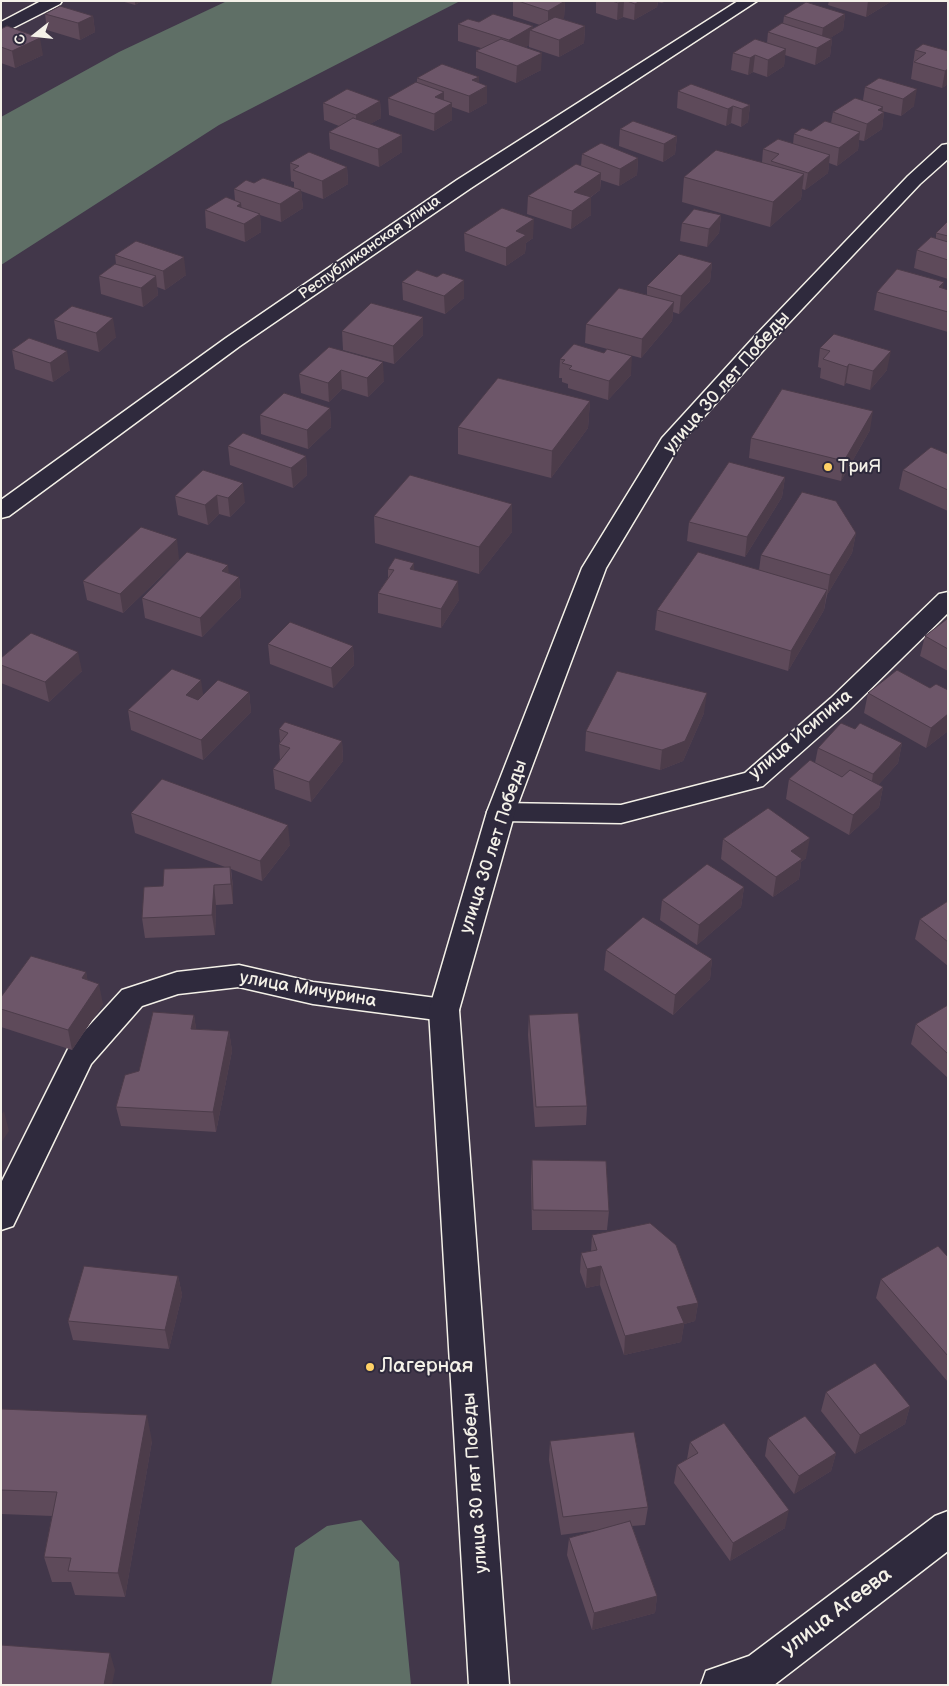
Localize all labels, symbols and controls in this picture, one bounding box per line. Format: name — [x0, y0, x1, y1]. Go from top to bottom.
north arrow — [10, 10, 60, 60]
text: С — [11, 32, 30, 46]
street label: Республиканская улица — [296, 192, 444, 304]
street label: улица 30 лет Победы — [659, 307, 795, 459]
place label: ТриЯ — [838, 456, 881, 478]
marker: ТриЯ — [822, 461, 834, 473]
street label: улица Исипина — [745, 686, 857, 784]
street label: улица 30 лет Победы — [456, 757, 532, 937]
street label: улица Мичурина — [238, 967, 378, 1013]
place label: Лагерная — [380, 1354, 473, 1380]
marker: Лагерная — [364, 1361, 376, 1373]
street label: улица 30 лет Победы — [459, 1392, 493, 1574]
street label: улица Агеева — [777, 1562, 897, 1662]

